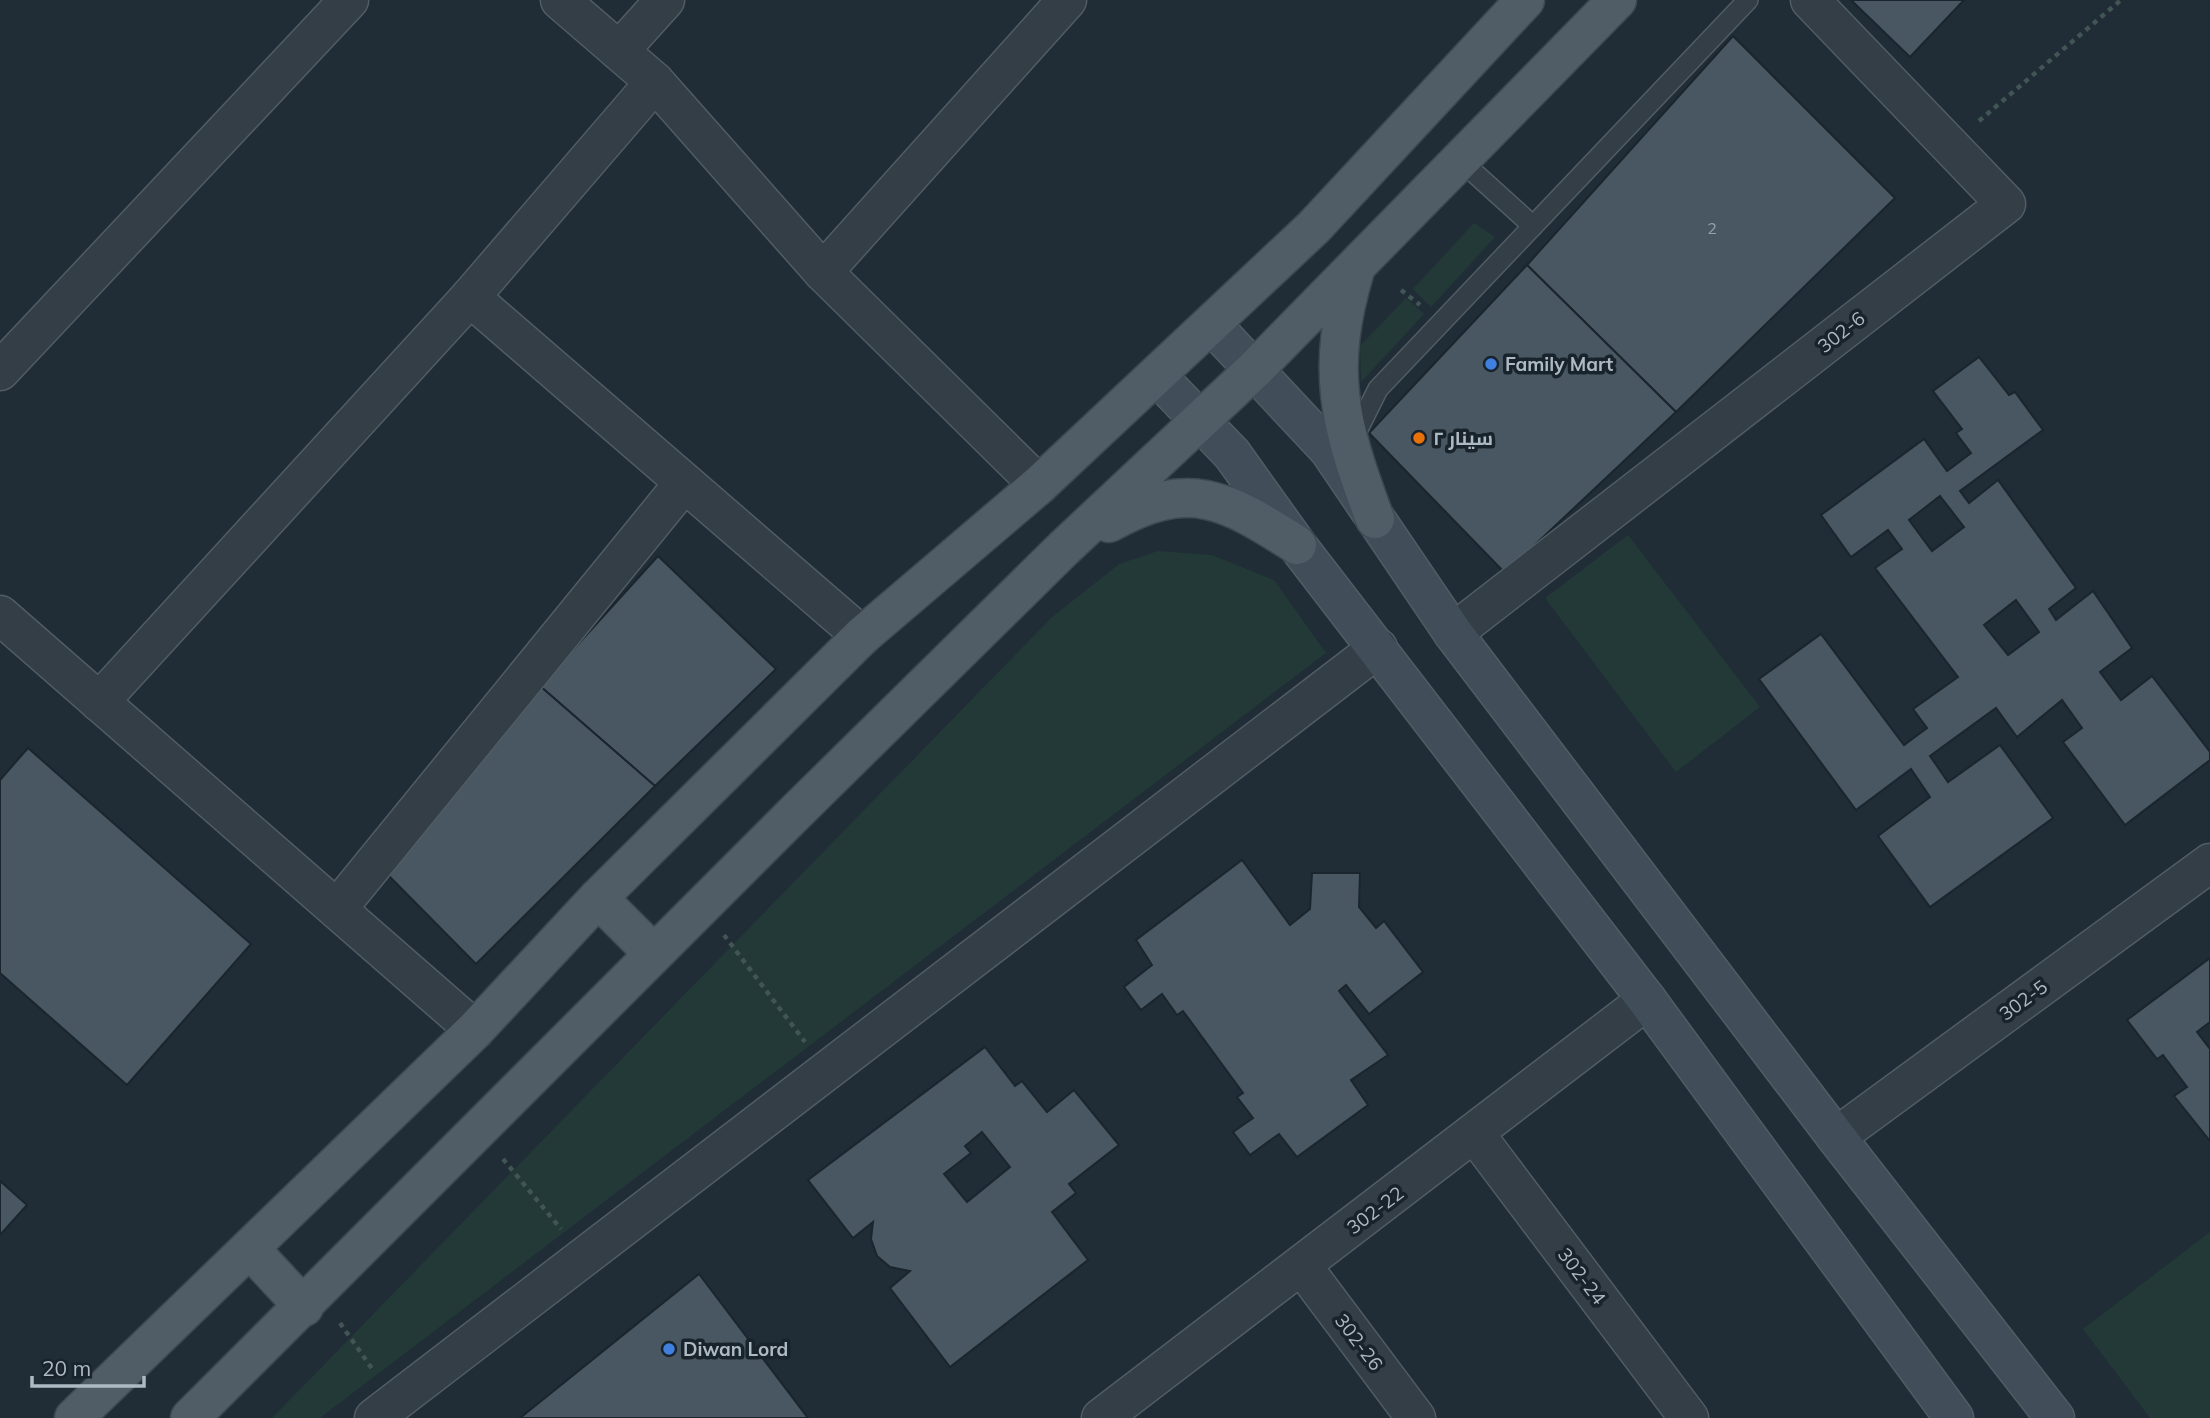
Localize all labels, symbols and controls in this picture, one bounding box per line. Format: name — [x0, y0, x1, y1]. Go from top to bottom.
house number: 2 — [1707, 218, 1717, 238]
street label: 302-6 — [1812, 306, 1870, 358]
place label: Family Mart — [1505, 352, 1613, 376]
marker: Family Mart — [1483, 356, 1499, 372]
place label: سینار ٢ — [1433, 426, 1493, 450]
marker: سینار ٢ — [1411, 430, 1427, 446]
street label: 302-5 — [1994, 974, 2052, 1026]
street label: 302-22 — [1342, 1181, 1408, 1239]
street label: 302-24 — [1553, 1243, 1611, 1309]
street label: 302-26 — [1330, 1309, 1388, 1375]
place label: Diwan Lord — [683, 1337, 788, 1361]
marker: Diwan Lord — [661, 1341, 677, 1357]
scale bar — [32, 1344, 144, 1388]
text: 20 m — [42, 1355, 91, 1381]

